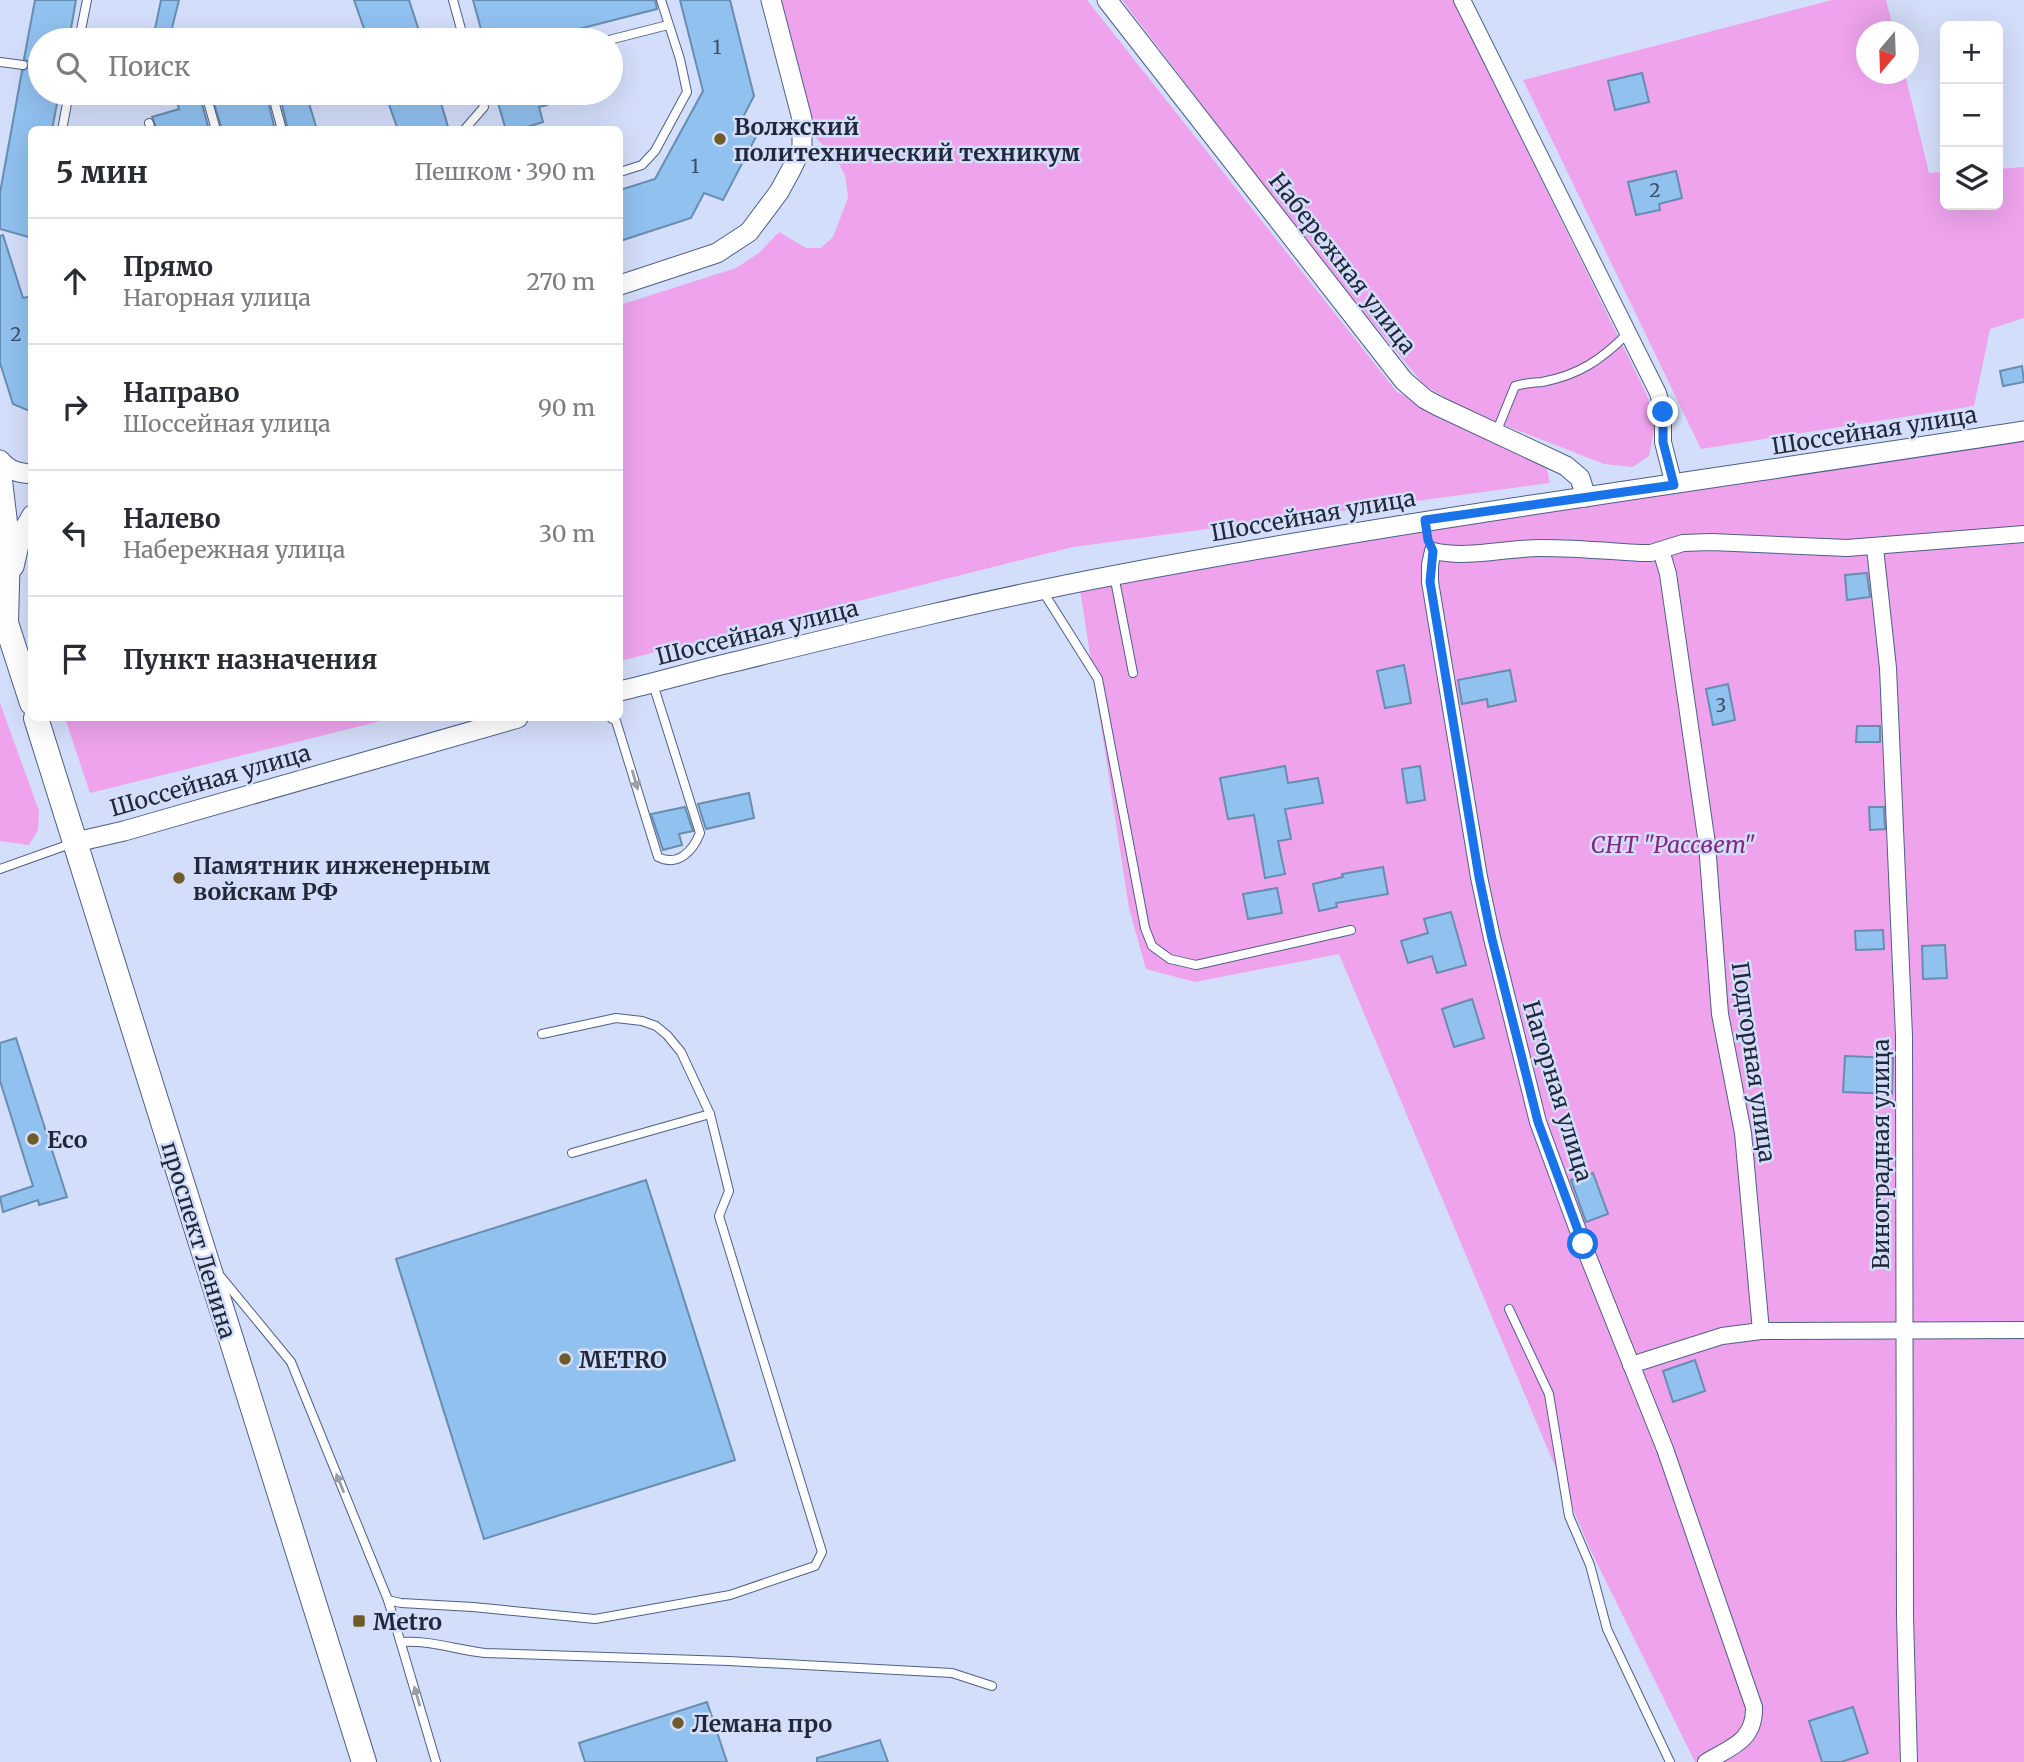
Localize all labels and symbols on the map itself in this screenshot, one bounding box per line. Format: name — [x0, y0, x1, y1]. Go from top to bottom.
north arrow — [1856, 21, 1919, 84]
house number: 1 — [713, 35, 722, 59]
place label: Волжский политехнический техникум — [734, 112, 1080, 167]
marker: Волжский политехнический техникум — [712, 131, 728, 147]
house number: 1 — [691, 154, 700, 178]
street label: Набережная улица — [1263, 166, 1423, 360]
house number: 2 — [1649, 178, 1661, 202]
house number: 2 — [10, 322, 22, 346]
route end — [1647, 396, 1678, 427]
street label: Шоссейная улица — [1769, 399, 1979, 461]
street label: Шоссейная улица — [1208, 483, 1418, 547]
street label: Шоссейная улица — [653, 593, 861, 671]
house number: 3 — [1716, 693, 1726, 717]
street label: Шоссейная улица — [106, 737, 314, 823]
one-way arrow — [630, 770, 640, 791]
park label: СНТ "Рассвет" — [1591, 830, 1756, 859]
place label: Памятник инженерным войскам РФ — [193, 851, 490, 906]
marker: Памятник инженерным войскам РФ — [171, 870, 187, 886]
street label: Подгорная улица — [1726, 960, 1782, 1164]
street label: Нагорная улица — [1517, 997, 1599, 1185]
street label: Виноградная улица — [1866, 1039, 1895, 1269]
place label: Eco — [47, 1125, 88, 1154]
marker: Eco — [25, 1131, 41, 1147]
street label: проспект Ленина — [155, 1138, 243, 1342]
route start — [1567, 1228, 1598, 1259]
place label: METRO — [579, 1345, 667, 1374]
marker: METRO — [557, 1351, 573, 1367]
one-way arrow — [335, 1472, 346, 1493]
place label: Metro — [373, 1607, 442, 1636]
marker: Metro — [351, 1613, 367, 1629]
one-way arrow — [411, 1685, 422, 1707]
place label: Лемана про — [692, 1709, 833, 1738]
marker: Лемана про — [670, 1715, 686, 1731]

